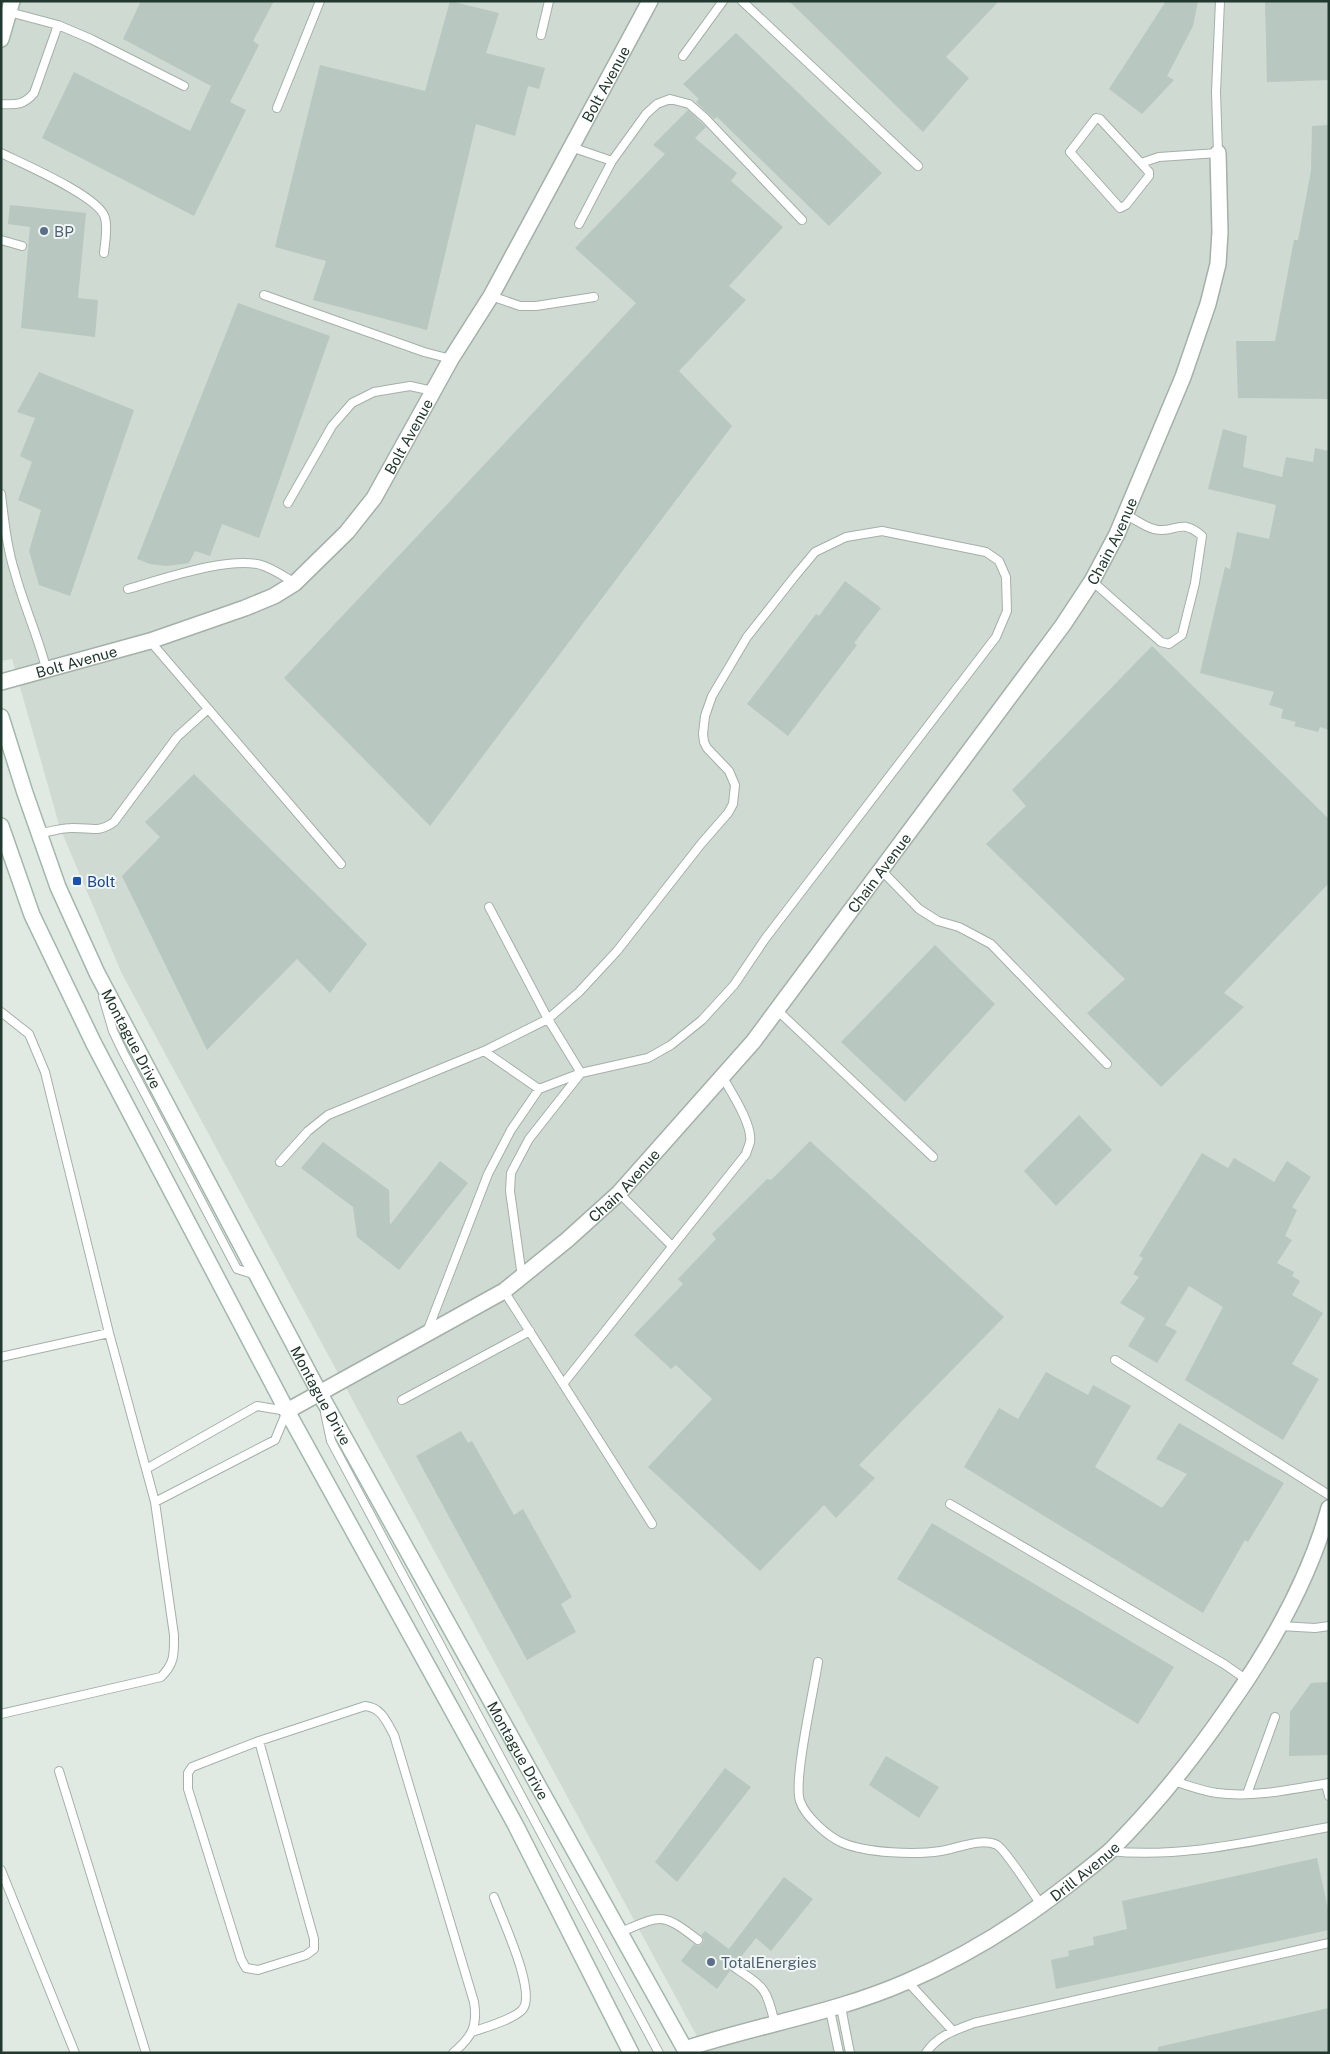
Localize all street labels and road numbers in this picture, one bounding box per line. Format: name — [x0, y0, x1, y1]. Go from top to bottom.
street label: Bolt Avenue — [578, 43, 633, 125]
street label: Bolt Avenue — [380, 396, 436, 477]
street label: Chain Avenue — [1083, 495, 1140, 587]
street label: Bolt Avenue — [34, 642, 119, 681]
street label: Chain Avenue — [844, 830, 914, 916]
street label: Montague Drive — [99, 986, 165, 1091]
street label: Chain Avenue — [585, 1145, 663, 1225]
street label: Montague Drive — [288, 1343, 355, 1448]
street label: Montague Drive — [484, 1698, 553, 1802]
street label: Drill Avenue — [1046, 1838, 1123, 1904]

